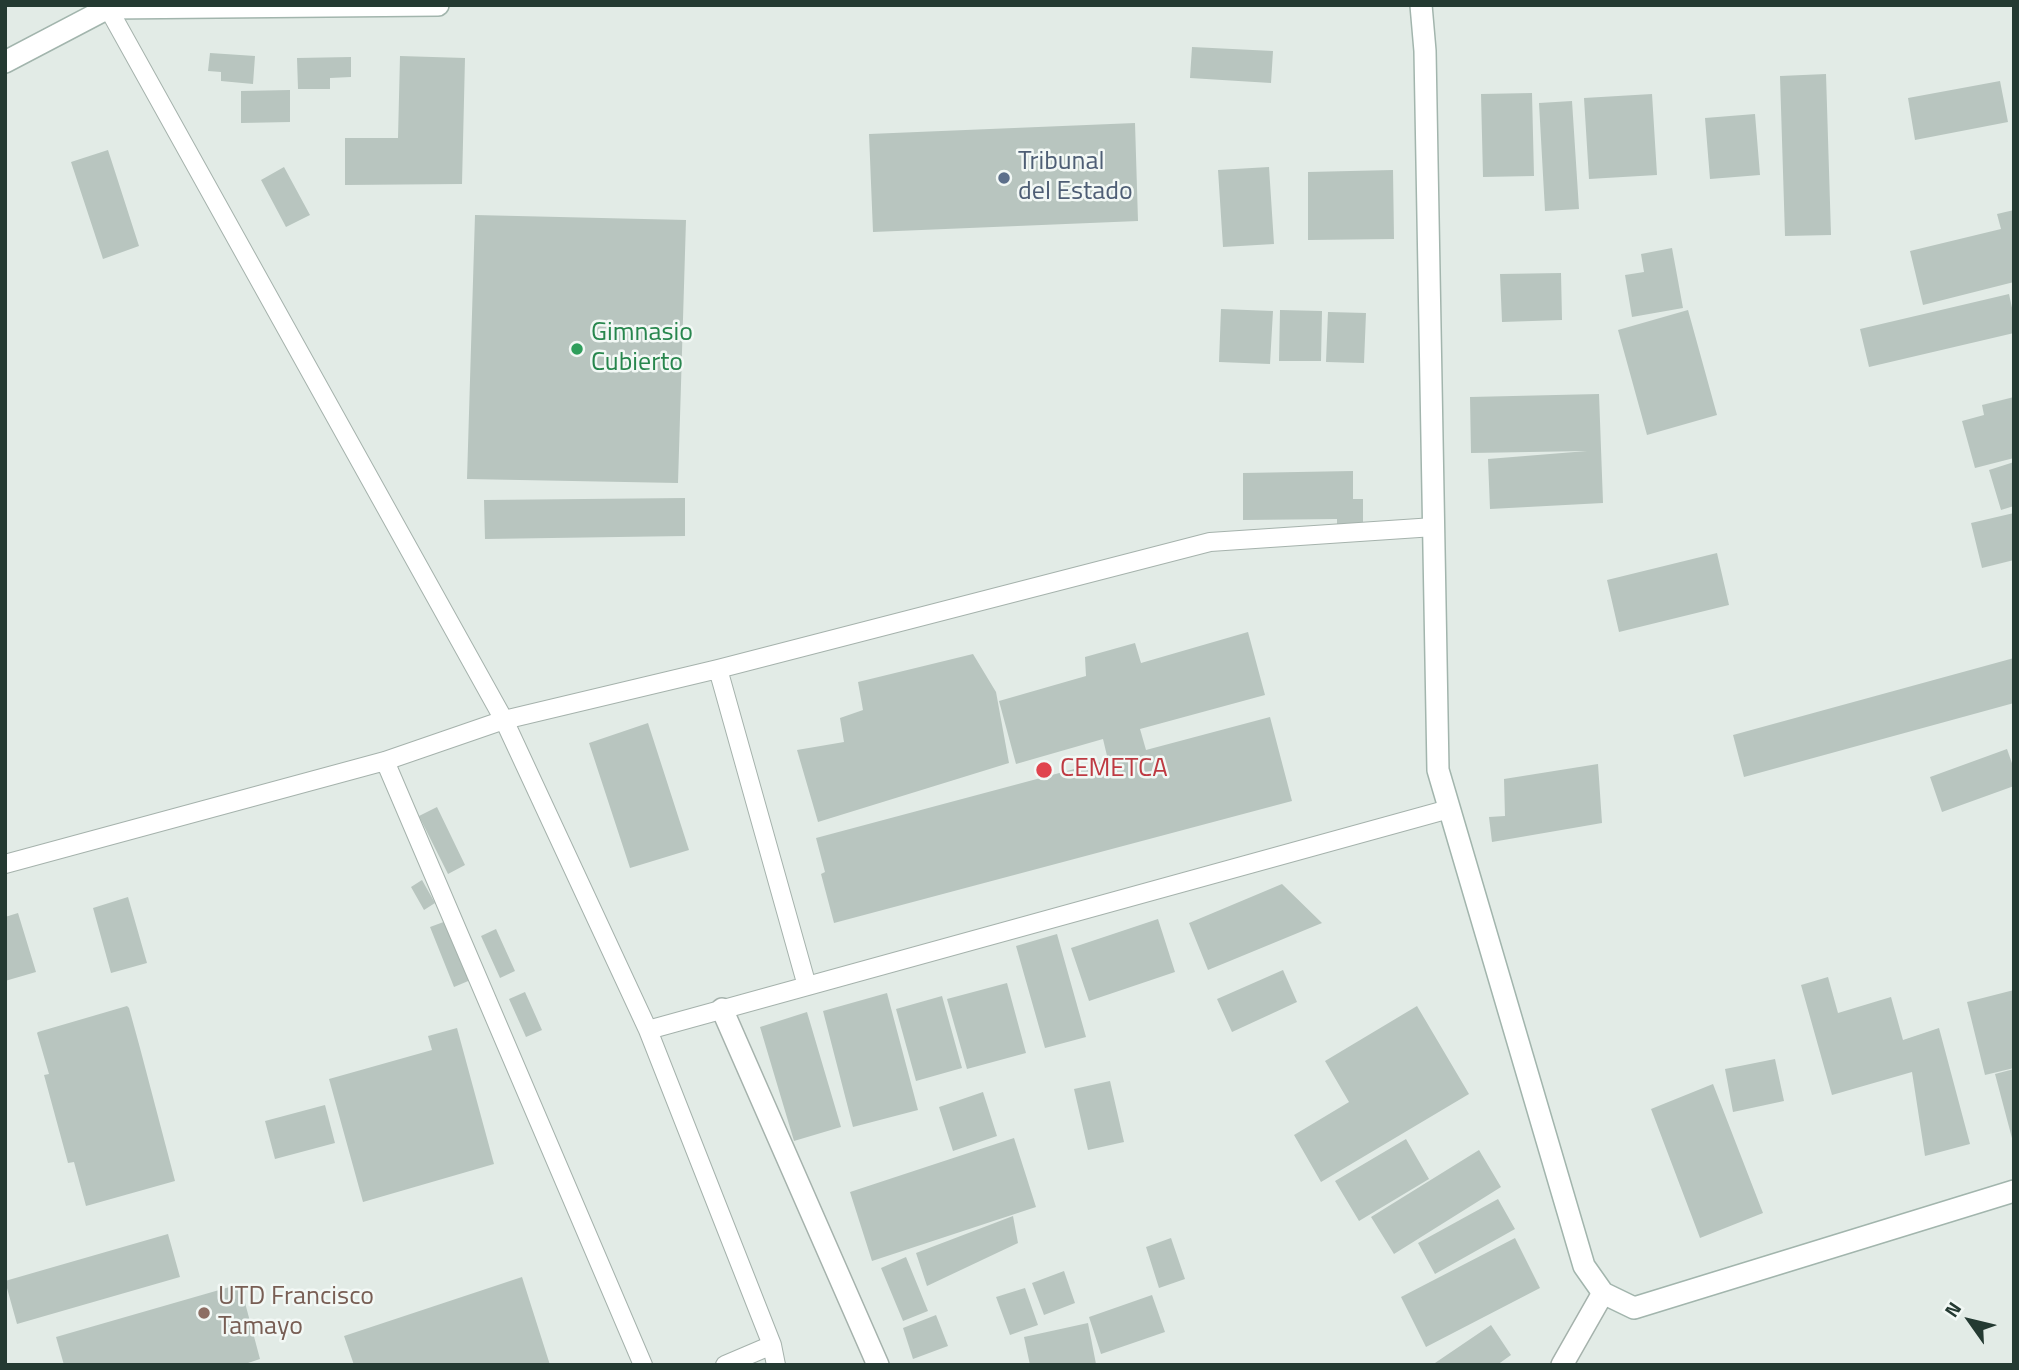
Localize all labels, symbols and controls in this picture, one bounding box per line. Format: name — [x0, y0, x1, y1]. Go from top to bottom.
place label: Tribunal del Estado — [1018, 147, 1133, 208]
marker: Tribunal del Estado — [996, 170, 1012, 186]
place label: Gimnasio Cubierto — [591, 318, 693, 380]
marker: Gimnasio Cubierto — [569, 341, 585, 357]
place label: CEMETCA — [1060, 754, 1168, 786]
marker: CEMETCA — [1034, 760, 1054, 780]
place label: UTD Francisco Tamayo — [218, 1282, 374, 1344]
north arrow — [1935, 1286, 2005, 1356]
text: N — [1936, 1295, 1968, 1323]
marker: UTD Francisco Tamayo — [196, 1305, 212, 1321]

